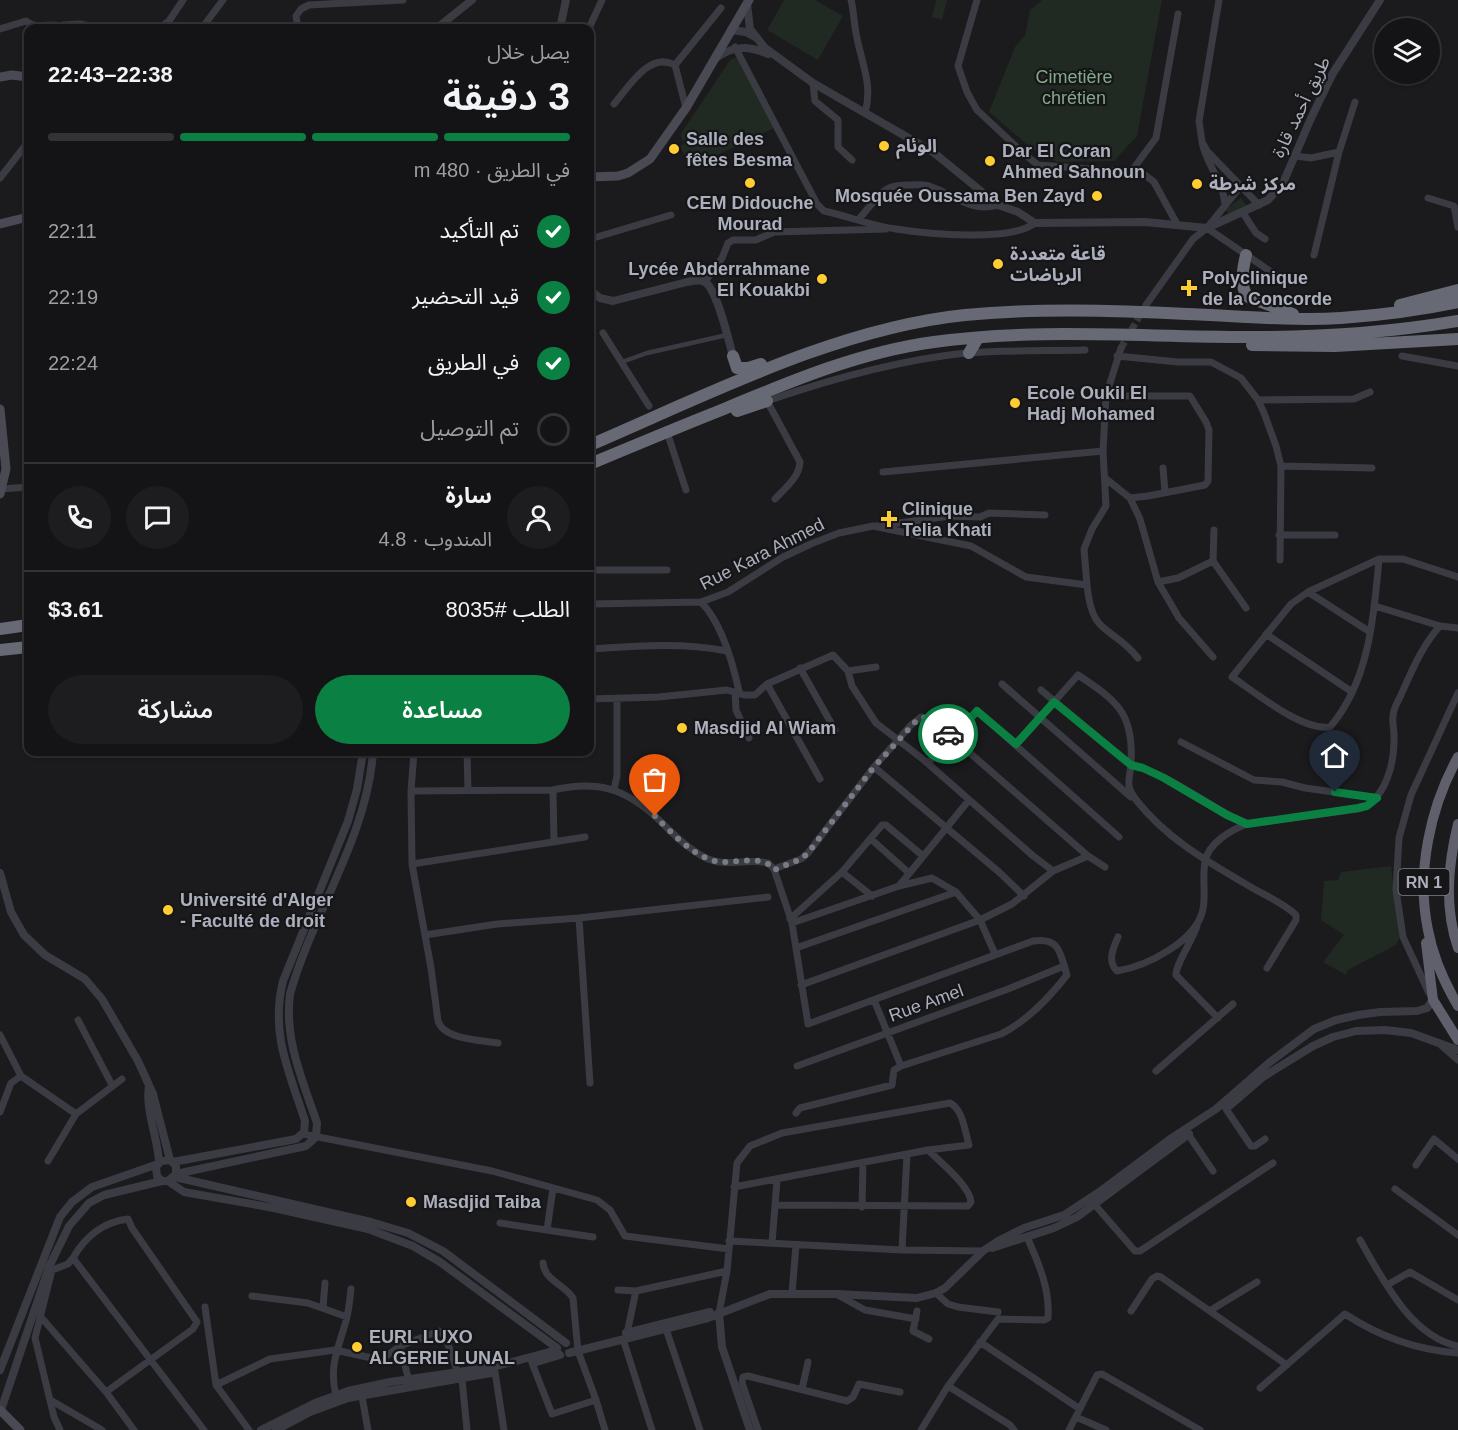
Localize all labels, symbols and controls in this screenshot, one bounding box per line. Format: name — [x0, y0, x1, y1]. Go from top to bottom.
map controls — [1374, 18, 1440, 84]
button: layers — [1374, 18, 1440, 84]
text: يصل خلال — [487, 41, 570, 63]
street label: طريق أحمد قارة — [1267, 53, 1335, 161]
text: 22:38–22:43 — [48, 62, 173, 87]
park label: Cimetière chrétien — [1035, 67, 1113, 108]
text: 3 دقيقة — [443, 75, 570, 118]
place label: Salle des fêtes Besma — [686, 129, 793, 170]
place label: الوئام — [896, 136, 937, 159]
marker: الوئام — [877, 139, 891, 153]
place label: Dar El Coran Ahmed Sahnoun — [1002, 141, 1145, 182]
marker: Salle des fêtes Besma — [667, 142, 681, 156]
marker: Dar El Coran Ahmed Sahnoun — [983, 154, 997, 168]
text: في الطريق · 480 m — [414, 159, 570, 181]
place label: مركز شرطة — [1209, 174, 1296, 195]
marker: CEM Didouche Mourad — [743, 176, 757, 190]
marker: مركز شرطة — [1190, 177, 1204, 191]
place label: Mosquée Oussama Ben Zayd — [835, 186, 1085, 206]
marker: Mosquée Oussama Ben Zayd — [1090, 189, 1104, 203]
place label: CEM Didouche Mourad — [686, 193, 814, 234]
icon: check — [537, 215, 570, 248]
text: تم التأكيد — [439, 218, 519, 243]
text: 22:11 — [48, 220, 97, 242]
place label: قاعة متعددة الرياضات — [1010, 244, 1106, 286]
marker: قاعة متعددة الرياضات — [991, 257, 1005, 271]
place label: Lycée Abderrahmane El Kouakbi — [628, 259, 810, 300]
place label: Polyclinique de la Concorde — [1202, 268, 1332, 309]
marker: Lycée Abderrahmane El Kouakbi — [815, 272, 829, 286]
marker: Polyclinique de la Concorde — [1180, 279, 1198, 297]
icon: check — [537, 281, 570, 314]
text: قيد التحضير — [412, 284, 519, 309]
text: 22:19 — [48, 286, 98, 308]
icon: check — [537, 347, 570, 380]
text: في الطريق — [428, 350, 519, 375]
text: 22:24 — [48, 352, 98, 374]
place label: Ecole Oukil El Hadj Mohamed — [1027, 383, 1155, 424]
marker: Ecole Oukil El Hadj Mohamed — [1008, 396, 1022, 410]
text: تم التوصيل — [420, 416, 519, 441]
text: سارة — [446, 483, 492, 508]
button: phone — [48, 486, 111, 549]
button: chat — [126, 486, 189, 549]
button: person — [507, 486, 570, 549]
place label: Clinique Telia Khati — [902, 499, 992, 540]
marker: Clinique Telia Khati — [880, 510, 898, 528]
street label: Rue Kara Ahmed — [696, 514, 828, 594]
text: المندوب · 4.8 — [379, 528, 492, 550]
text: $3.61 — [48, 597, 103, 622]
text: الطلب #8035 — [445, 597, 570, 622]
button: مشاركة — [48, 675, 303, 744]
button: مساعدة — [315, 675, 570, 744]
courier — [918, 704, 978, 764]
place label: Masdjid Al Wiam — [694, 718, 836, 738]
icon: car — [932, 718, 965, 751]
marker: Masdjid Al Wiam — [675, 721, 689, 735]
pin — [1309, 730, 1360, 792]
icon: home — [1318, 739, 1351, 772]
pin — [629, 754, 680, 816]
icon: bag — [638, 763, 671, 796]
road number: RN 1 — [1398, 869, 1450, 895]
place label: Université d'Alger - Faculté de droit — [180, 890, 333, 931]
marker: Université d'Alger - Faculté de droit — [161, 903, 175, 917]
street label: Rue Amel — [886, 980, 966, 1026]
place label: Masdjid Taiba — [423, 1192, 542, 1212]
marker: Masdjid Taiba — [404, 1195, 418, 1209]
place label: EURL LUXO ALGERIE LUNAL — [369, 1327, 515, 1368]
marker: EURL LUXO ALGERIE LUNAL — [350, 1340, 364, 1354]

